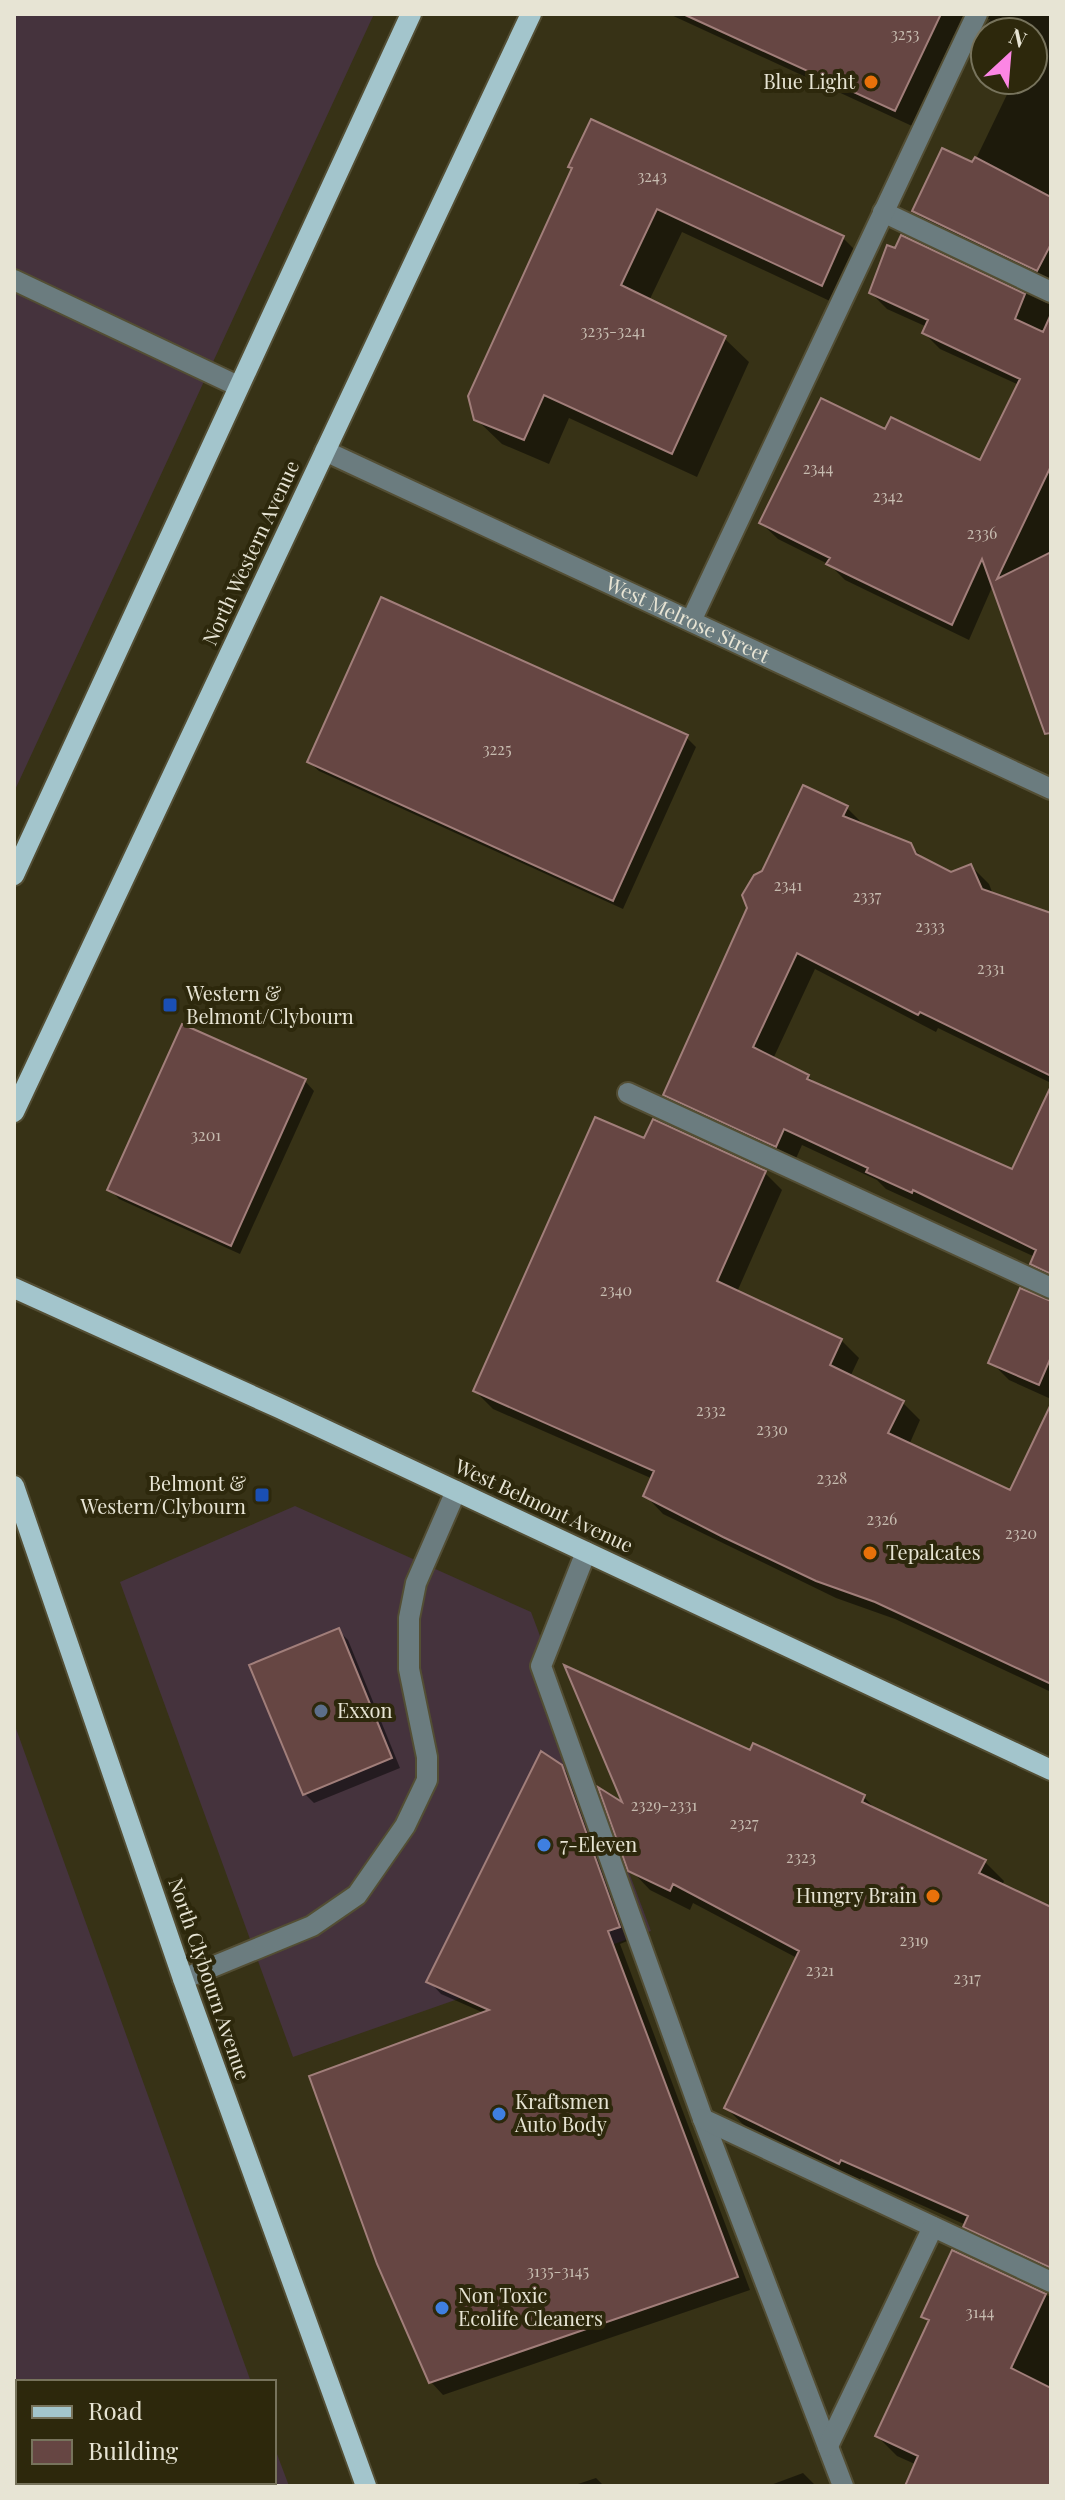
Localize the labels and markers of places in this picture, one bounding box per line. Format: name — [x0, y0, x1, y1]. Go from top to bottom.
place label: Blue Light — [763, 67, 856, 94]
marker: Blue Light — [862, 73, 880, 91]
place label: Western & Belmont/Clybourn — [185, 979, 354, 1029]
marker: Western & Belmont/Clybourn — [161, 996, 179, 1014]
place label: Belmont & Western/Clybourn — [80, 1469, 246, 1519]
marker: Belmont & Western/Clybourn — [253, 1486, 271, 1504]
place label: Tepalcates — [886, 1538, 981, 1565]
marker: Tepalcates — [861, 1544, 879, 1562]
place label: Exxon — [337, 1696, 393, 1723]
marker: Exxon — [312, 1702, 330, 1720]
place label: 7-Eleven — [560, 1830, 637, 1857]
marker: 7-Eleven — [535, 1836, 553, 1854]
place label: Hungry Brain — [796, 1881, 917, 1908]
marker: Hungry Brain — [924, 1887, 942, 1905]
place label: Kraftsmen Auto Body — [514, 2087, 609, 2137]
marker: Kraftsmen Auto Body — [490, 2105, 508, 2123]
place label: Non Toxic Ecolife Cleaners — [458, 2281, 603, 2331]
marker: Non Toxic Ecolife Cleaners — [433, 2299, 451, 2317]

